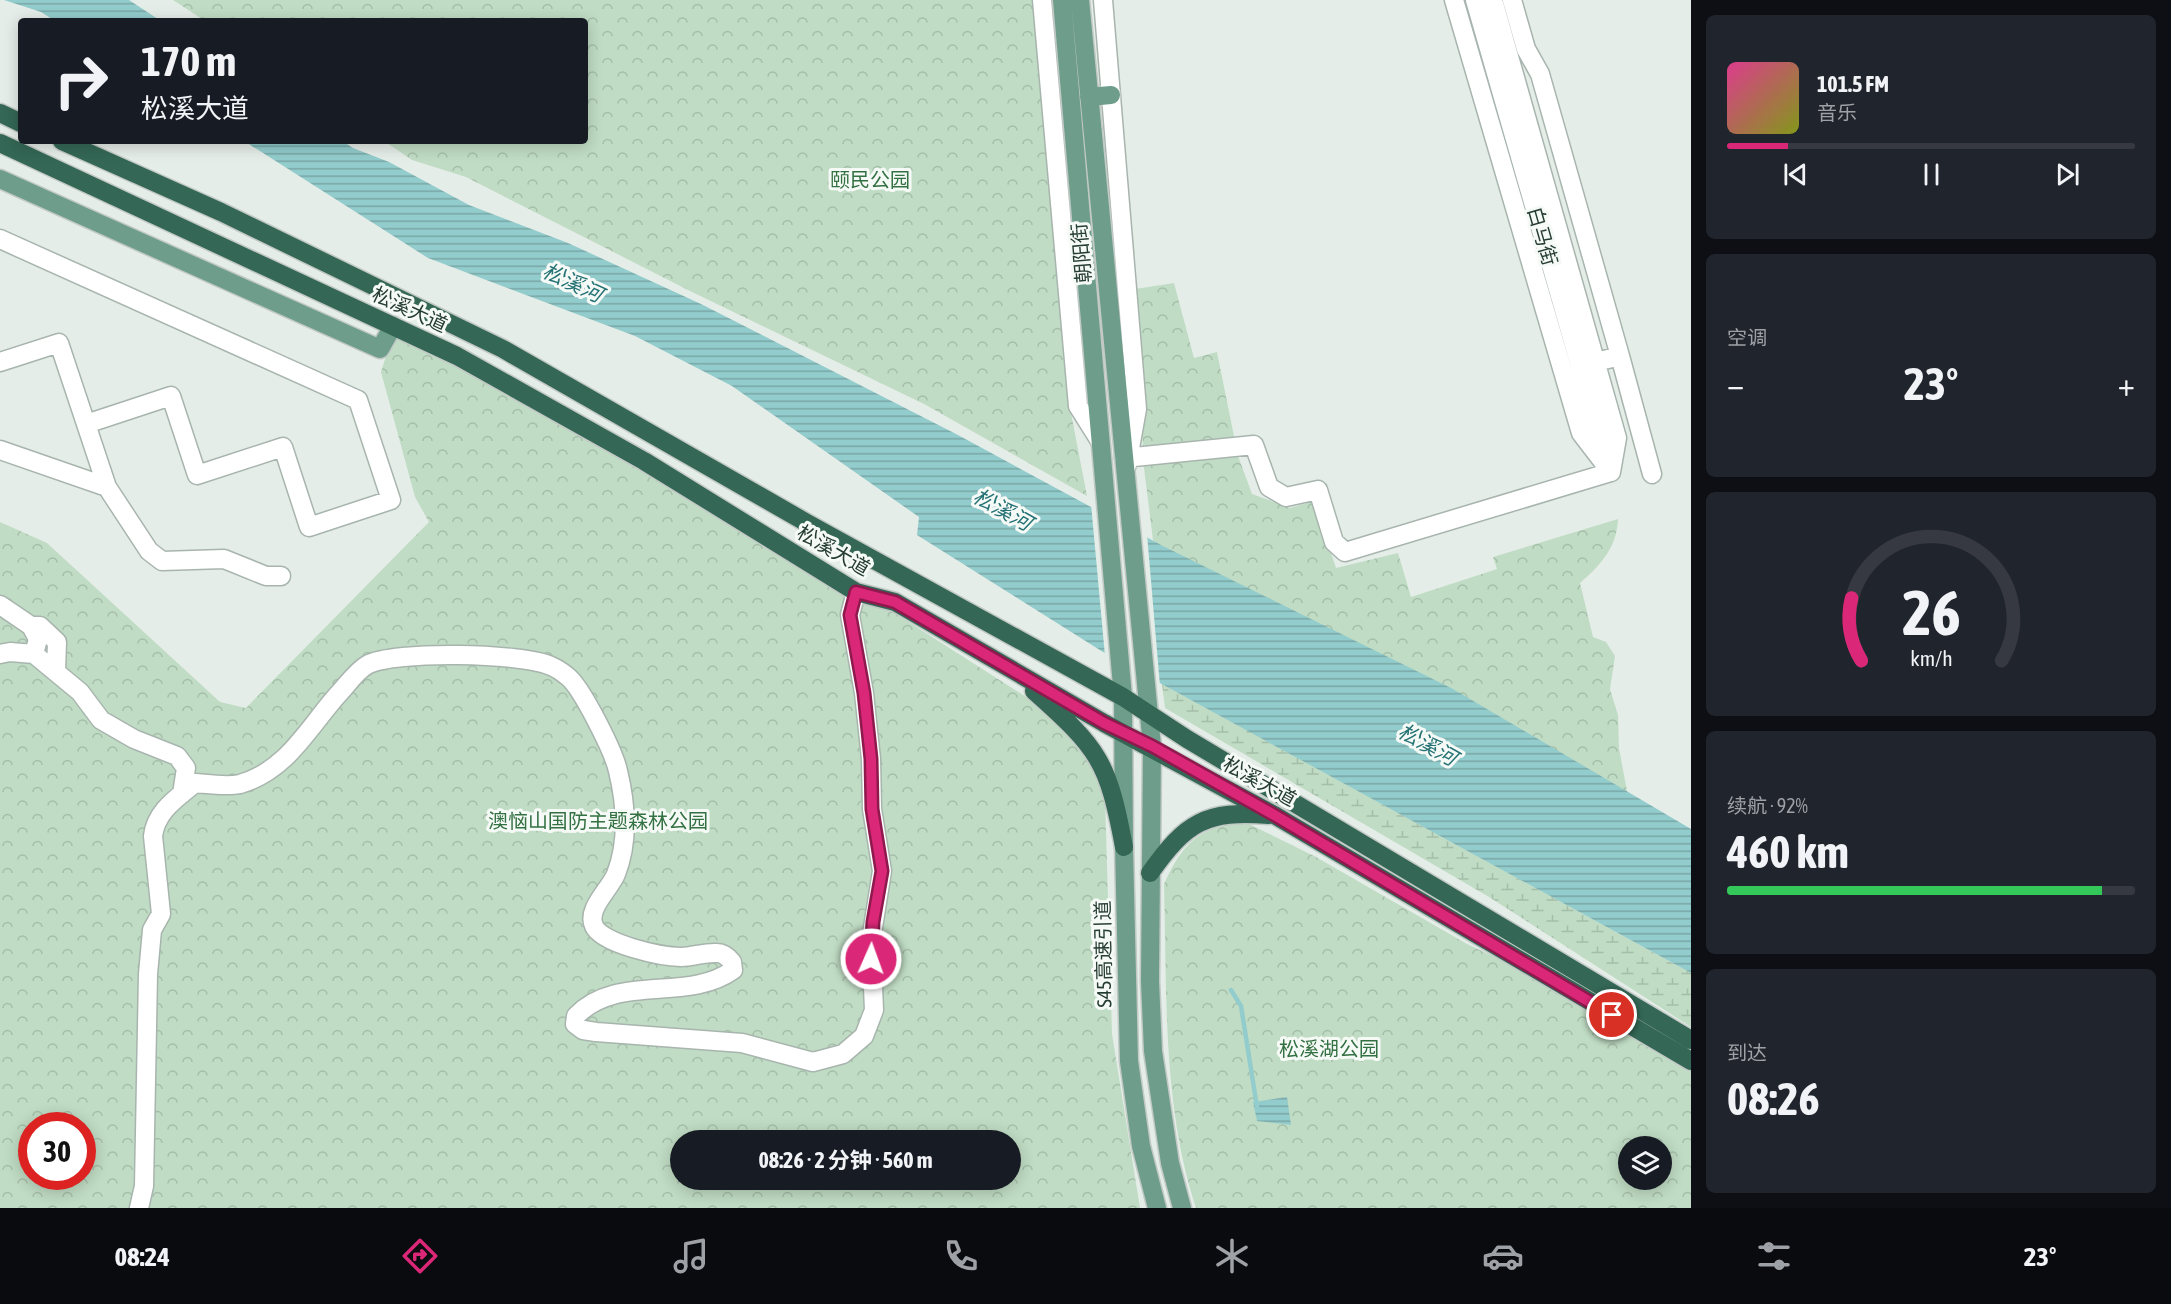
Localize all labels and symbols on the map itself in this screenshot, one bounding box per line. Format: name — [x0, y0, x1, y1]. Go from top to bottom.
park label: 颐民公园 — [830, 168, 910, 191]
street label: 白马街 — [1524, 204, 1562, 268]
street label: 朝阳街 — [1067, 222, 1095, 284]
water label: 松溪河 — [539, 258, 610, 308]
street label: 松溪大道 — [369, 282, 451, 336]
water label: 松溪河 — [970, 483, 1040, 537]
street label: 松溪大道 — [794, 520, 874, 580]
water label: 松溪河 — [1395, 718, 1465, 772]
street label: 松溪大道 — [1219, 752, 1301, 810]
park label: 澳恼山国防主题森林公园 — [488, 809, 708, 832]
street label: S45高速引道 — [1091, 900, 1115, 1008]
position arrow — [839, 927, 903, 991]
pin — [1586, 989, 1637, 1040]
park label: 松溪湖公园 — [1279, 1037, 1379, 1060]
speed limit sign: 30 — [18, 1112, 96, 1190]

